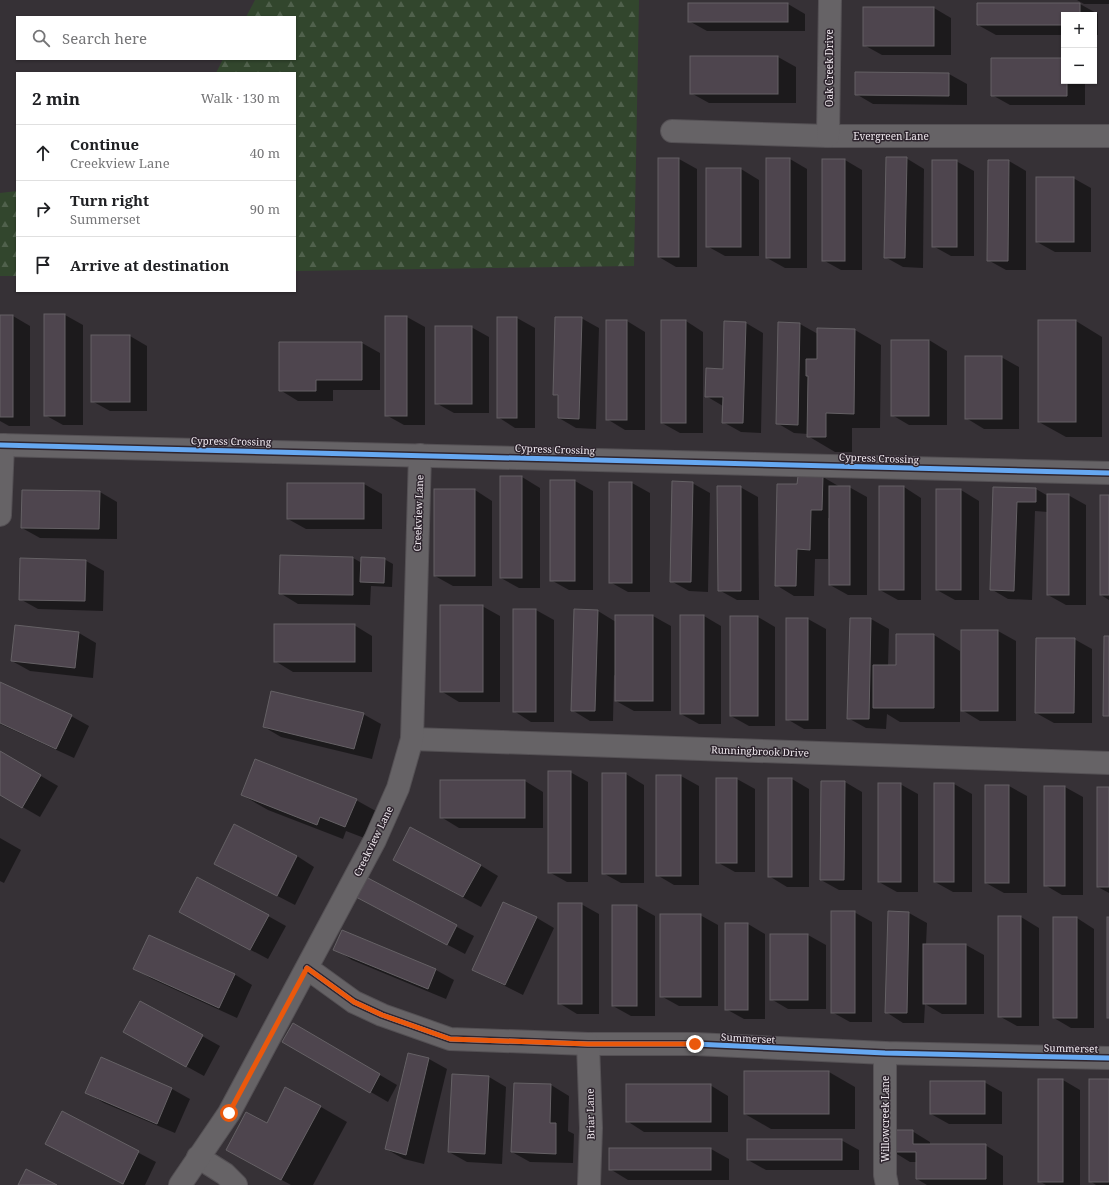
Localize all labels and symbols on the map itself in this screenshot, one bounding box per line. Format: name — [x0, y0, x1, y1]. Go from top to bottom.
street label: Oak Creek Drive — [822, 29, 836, 107]
street label: Evergreen Lane — [853, 129, 929, 143]
street label: Cypress Crossing — [191, 433, 272, 449]
street label: Cypress Crossing — [515, 441, 596, 457]
street label: Cypress Crossing — [839, 450, 920, 466]
street label: Creekview Lane — [410, 474, 426, 552]
street label: Runningbrook Drive — [711, 742, 809, 760]
street label: Creekview Lane — [350, 803, 396, 879]
street label: Summerset — [721, 1030, 776, 1046]
route end — [686, 1035, 704, 1053]
street label: Summerset — [1044, 1041, 1099, 1055]
street label: Willowcreek Lane — [878, 1076, 892, 1162]
street label: Briar Lane — [583, 1088, 597, 1140]
route start — [220, 1104, 238, 1122]

